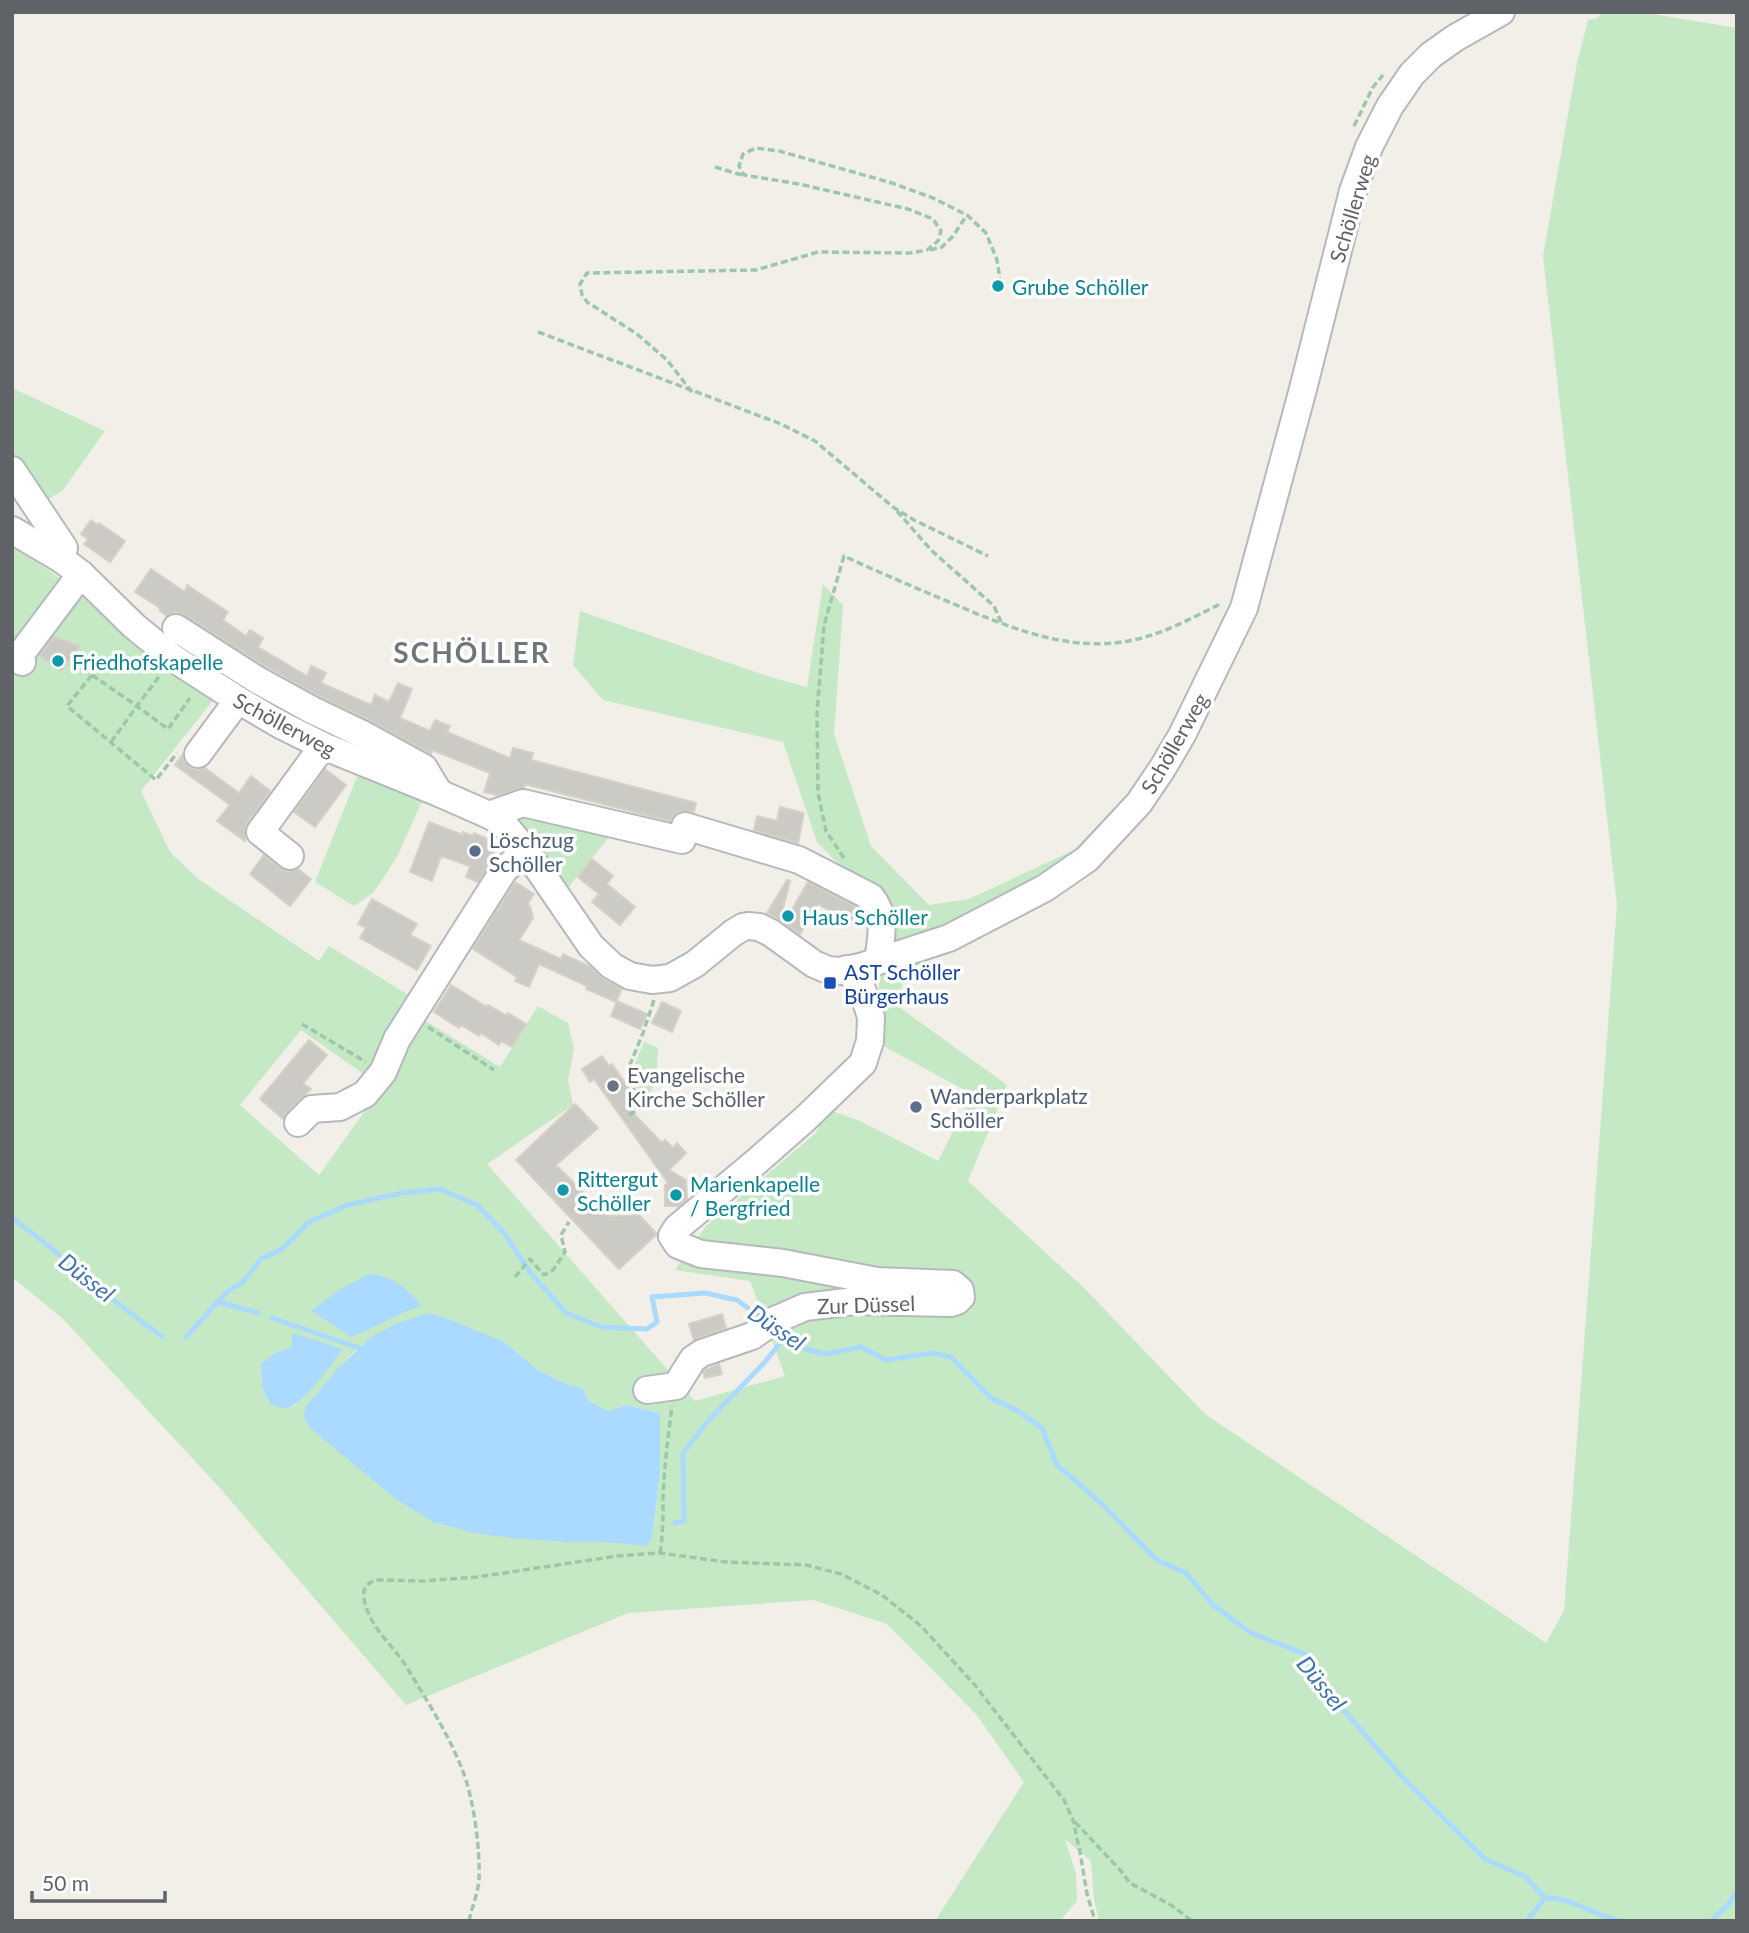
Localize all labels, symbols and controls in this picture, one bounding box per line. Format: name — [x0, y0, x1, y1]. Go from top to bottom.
street label: Schöllerweg — [1324, 151, 1380, 265]
place label: Grube Schöller — [1012, 274, 1149, 299]
marker: Grube Schöller — [990, 278, 1006, 294]
district label: SCHÖLLER — [393, 635, 551, 669]
place label: Friedhofskapelle — [72, 649, 223, 674]
marker: Friedhofskapelle — [50, 653, 66, 669]
street label: Schöllerweg — [230, 687, 340, 761]
street label: Schöllerweg — [1135, 688, 1213, 798]
place label: Löschzug Schöller — [489, 827, 574, 876]
marker: Löschzug Schöller — [467, 843, 483, 859]
place label: Haus Schöller — [802, 904, 928, 929]
marker: Haus Schöller — [780, 908, 796, 924]
place label: AST Schöller Bürgerhaus — [844, 959, 961, 1008]
marker: AST Schöller Bürgerhaus — [822, 975, 838, 991]
place label: Evangelische Kirche Schöller — [627, 1062, 765, 1111]
marker: Evangelische Kirche Schöller — [605, 1078, 621, 1094]
place label: Wanderparkplatz Schöller — [930, 1083, 1088, 1132]
marker: Wanderparkplatz Schöller — [908, 1099, 924, 1115]
place label: Rittergut Schöller — [577, 1166, 658, 1215]
place label: Marienkapelle / Bergfried — [690, 1171, 820, 1220]
marker: Rittergut Schöller — [555, 1182, 571, 1198]
marker: Marienkapelle / Bergfried — [668, 1187, 684, 1203]
water label: Düssel — [54, 1247, 120, 1307]
street label: Zur Düssel — [816, 1290, 916, 1318]
water label: Düssel — [743, 1298, 811, 1356]
water label: Düssel — [1291, 1650, 1353, 1716]
scale bar — [32, 1860, 164, 1904]
text: 50 m — [42, 1870, 89, 1895]

